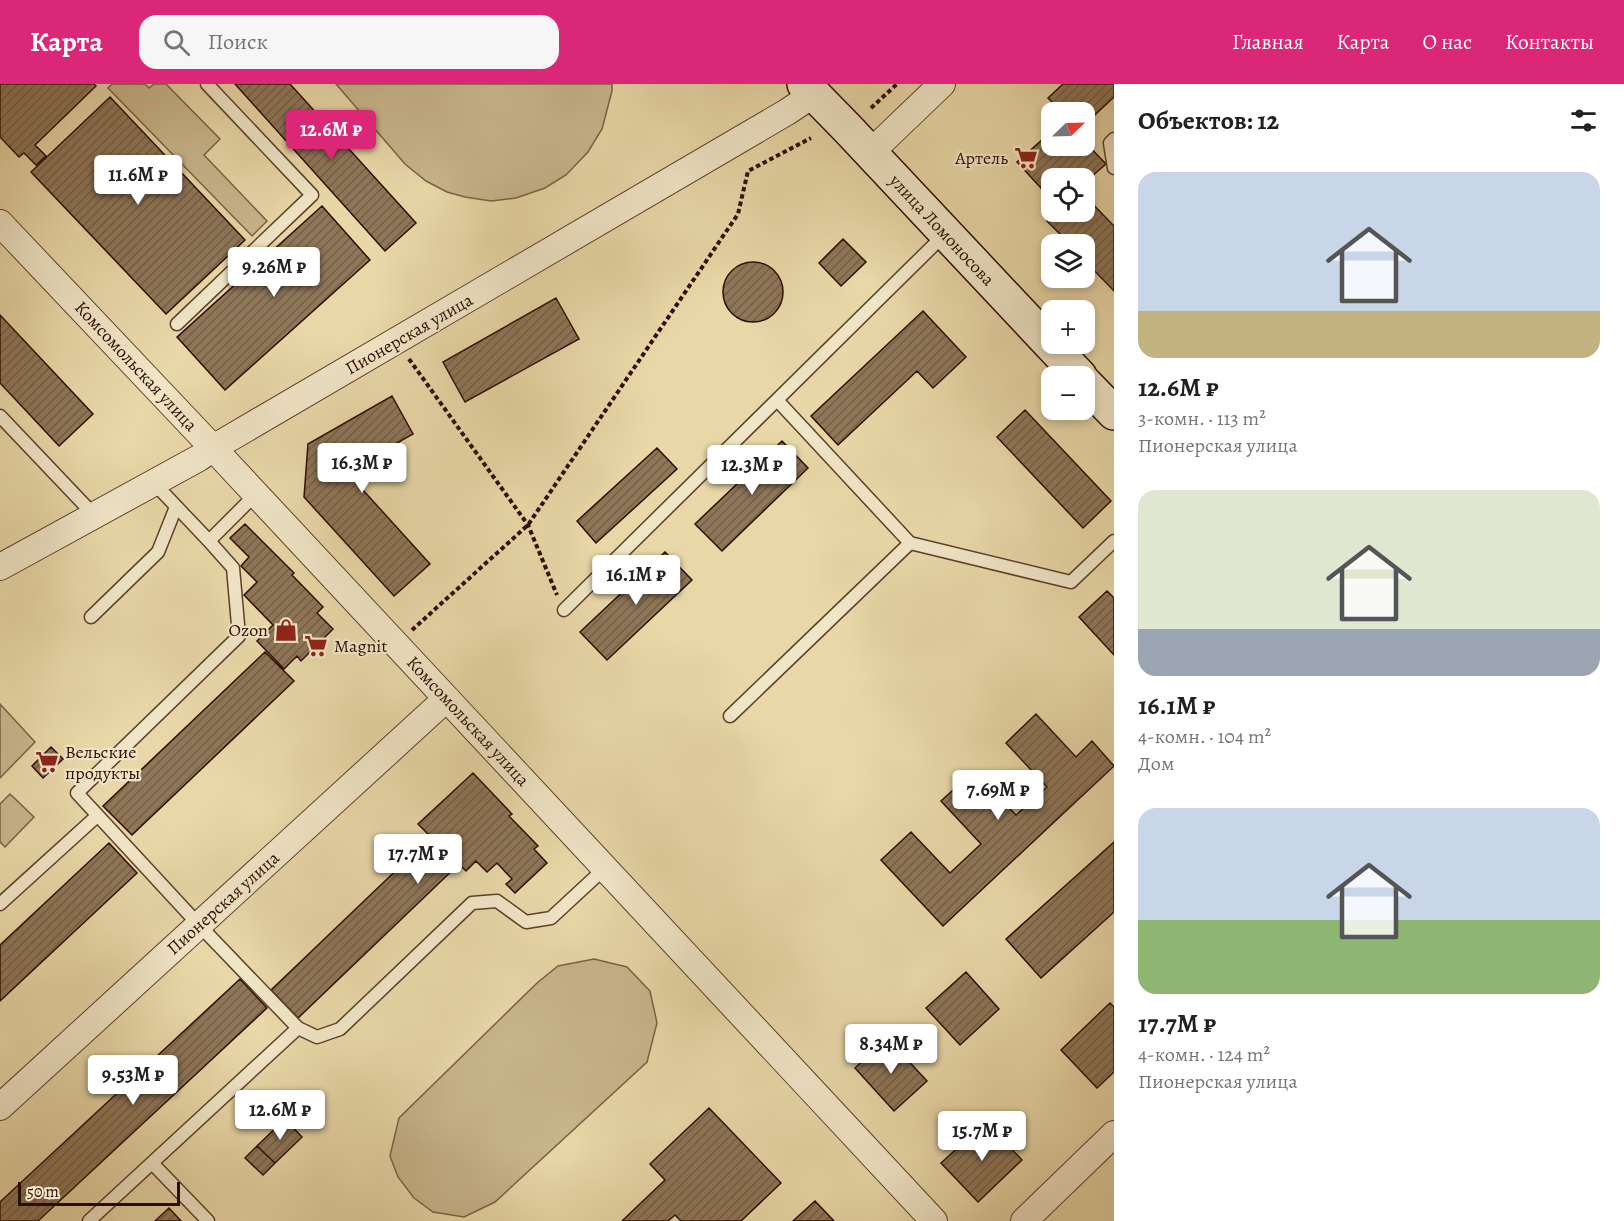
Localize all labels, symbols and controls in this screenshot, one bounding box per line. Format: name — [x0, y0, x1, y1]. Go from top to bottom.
search box — [139, 15, 559, 69]
text: Карта — [30, 23, 103, 61]
icon: search — [160, 26, 193, 59]
text: Поиск — [208, 27, 268, 57]
text: Главная — [1232, 28, 1304, 56]
text: Карта — [1337, 28, 1389, 56]
text: О нас — [1422, 28, 1472, 56]
text: Контакты — [1505, 28, 1594, 56]
north arrow — [1041, 102, 1095, 156]
map controls — [1041, 102, 1095, 420]
text: Объектов: 12 — [1138, 103, 1279, 138]
icon: filters — [1567, 104, 1600, 137]
pin: 12.6M ₽ — [276, 110, 386, 161]
text: 12.6M ₽ — [300, 116, 362, 143]
supermarket icon: Артель — [1013, 145, 1039, 171]
place label: Артель — [954, 146, 1008, 170]
pin: 11.6M ₽ — [83, 155, 193, 206]
text: 11.6M ₽ — [108, 161, 168, 188]
street label: улица Ломоносова — [883, 168, 1000, 291]
button: locate — [1041, 168, 1095, 222]
icon: home — [1315, 211, 1423, 319]
button: layers — [1041, 234, 1095, 288]
pin: 9.26M ₽ — [219, 247, 329, 298]
text: 9.26M ₽ — [242, 253, 306, 280]
street label: Пионерская улица — [341, 287, 478, 380]
street label: Комсомольская улица — [69, 296, 203, 437]
button: + — [1041, 300, 1095, 354]
button: − — [1041, 366, 1095, 420]
text: 12.6M ₽ — [1138, 370, 1219, 405]
text: 3-комн. · 113 m² — [1138, 405, 1266, 432]
text: Пионерская улица — [1138, 432, 1298, 459]
pin: 16.3M ₽ — [307, 443, 417, 494]
pin: 12.3M ₽ — [697, 445, 807, 496]
text: 16.3M ₽ — [331, 449, 393, 476]
text: 12.3M ₽ — [721, 451, 783, 478]
icon: home — [1315, 529, 1423, 637]
pin: 16.1M ₽ — [581, 555, 691, 606]
text: 16.1M ₽ — [606, 561, 666, 588]
shop icon: Ozon — [273, 617, 299, 643]
place label: Ozon — [228, 618, 268, 642]
supermarket icon: Magnit — [303, 633, 329, 659]
place label: Magnit — [334, 634, 387, 658]
street label: Комсомольская улица — [401, 651, 535, 792]
text: 16.1M ₽ — [1138, 688, 1216, 723]
text: 4-комн. · 104 m² — [1138, 723, 1271, 750]
place label: Вельские продукты — [65, 740, 140, 785]
supermarket icon: Вельские продукты — [34, 749, 60, 775]
text: Дом — [1138, 750, 1174, 777]
pin: 7.69M ₽ — [943, 770, 1053, 821]
text: 7.69M ₽ — [966, 776, 1030, 803]
pin: 17.7M ₽ — [363, 834, 473, 885]
text: 17.7M ₽ — [388, 840, 448, 867]
street label: Пионерская улица — [162, 846, 285, 960]
icon: home — [1315, 847, 1423, 955]
text: 17.7M ₽ — [1138, 1006, 1216, 1041]
pin: 8.34M ₽ — [836, 1024, 946, 1075]
text: 8.34M ₽ — [859, 1030, 923, 1057]
text: 4-комн. · 124 m² — [1138, 1041, 1270, 1068]
pin: 9.53M ₽ — [78, 1055, 188, 1106]
text: 9.53M ₽ — [102, 1061, 164, 1088]
text: Пионерская улица — [1138, 1068, 1298, 1095]
pin: 12.6M ₽ — [225, 1090, 335, 1141]
text: 12.6M ₽ — [249, 1096, 311, 1123]
pin: 15.7M ₽ — [927, 1111, 1037, 1162]
text: 15.7M ₽ — [952, 1117, 1012, 1144]
scale bar — [18, 1179, 180, 1206]
text: 50 m — [27, 1181, 59, 1203]

